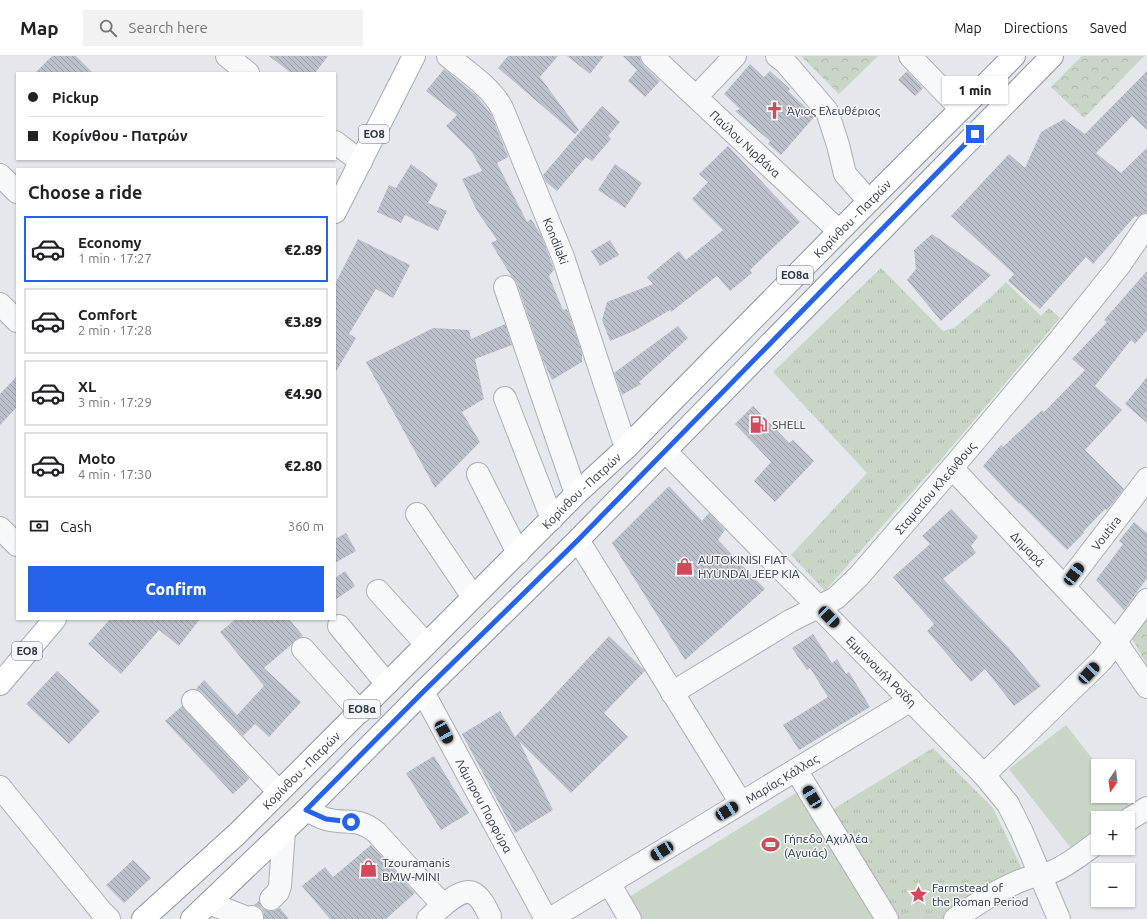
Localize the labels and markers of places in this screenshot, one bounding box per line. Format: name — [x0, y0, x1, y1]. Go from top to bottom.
church icon: Άγιος Ελευθέριος — [764, 100, 784, 120]
place label: Άγιος Ελευθέριος — [787, 104, 881, 118]
fuel station icon: SHELL — [749, 414, 769, 434]
place label: SHELL — [772, 418, 806, 431]
place label: AUTOKINISI FIAT HYUNDAI JEEP KIA — [698, 553, 800, 580]
shop icon: AUTOKINISI FIAT HYUNDAI JEEP KIA — [675, 556, 695, 576]
place label: Γήπεδο Αχιλλέα (Αγυιάς) — [784, 832, 868, 860]
sports icon: Γήπεδο Αχιλλέα (Αγυιάς) — [761, 835, 781, 855]
place label: Tzouramanis BMW-MINI — [382, 856, 450, 883]
shop icon: Tzouramanis BMW-MINI — [359, 859, 379, 879]
place label: Farmstead of the Roman Period — [932, 881, 1029, 908]
place icon: Farmstead of the Roman Period — [909, 884, 929, 904]

